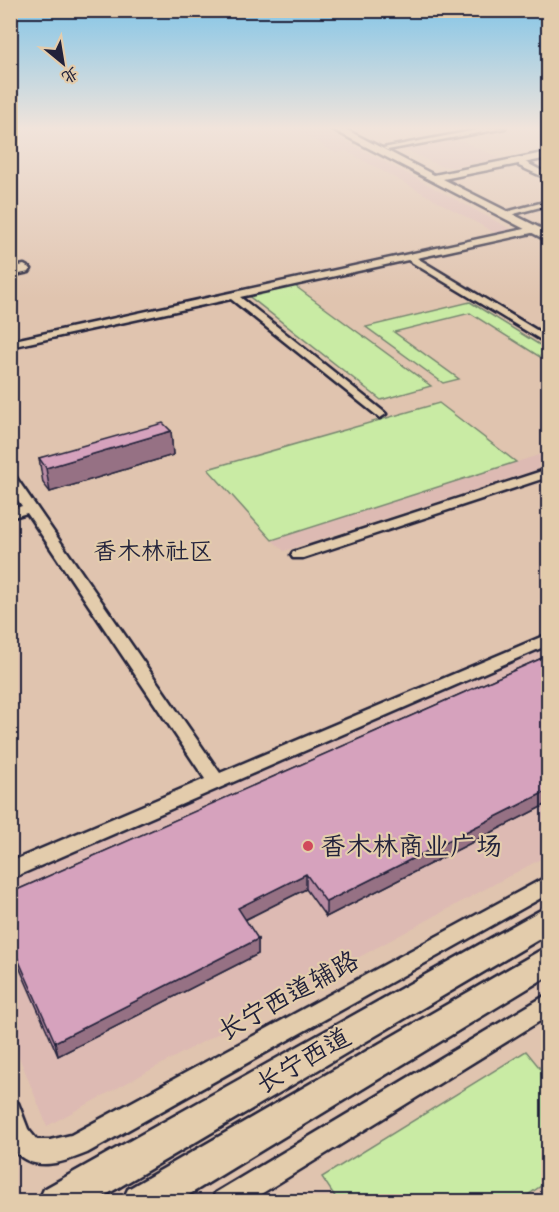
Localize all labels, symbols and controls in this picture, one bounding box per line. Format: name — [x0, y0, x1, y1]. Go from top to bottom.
north arrow — [33, 33, 93, 93]
text: 北 — [59, 63, 82, 88]
district label: 香木林社区 — [93, 536, 213, 565]
place label: 香木林商业广场 — [320, 830, 502, 862]
marker: 香木林商业广场 — [301, 839, 315, 853]
street label: 长宁西道辅路 — [212, 943, 364, 1047]
street label: 长宁西道 — [250, 1020, 356, 1100]

